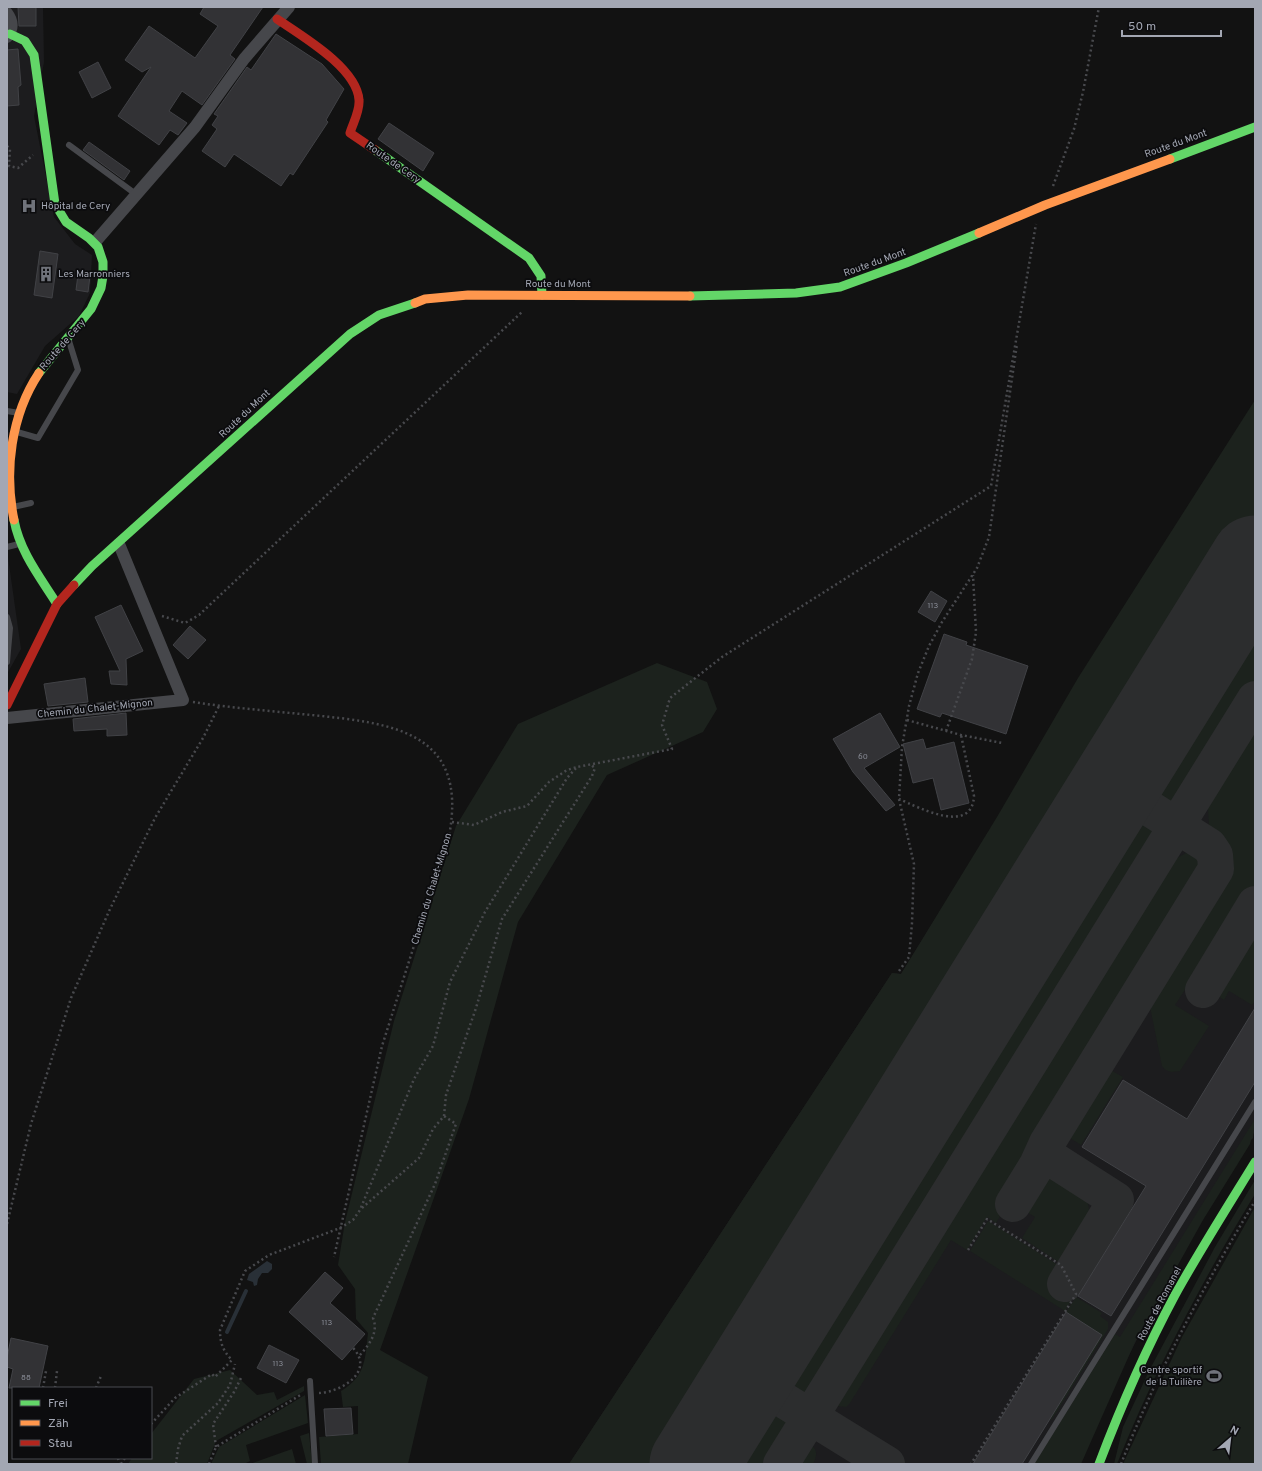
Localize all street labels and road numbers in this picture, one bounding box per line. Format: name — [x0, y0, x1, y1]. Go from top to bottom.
street label: Route du Mont — [1143, 127, 1209, 161]
street label: Route de Cery — [363, 139, 423, 187]
street label: Route du Mont — [842, 246, 908, 280]
street label: Route du Mont — [525, 278, 591, 291]
street label: Route de Cery — [37, 317, 89, 373]
street label: Route du Mont — [217, 387, 274, 441]
street label: Chemin du Chalet-Mignon — [37, 696, 153, 722]
street label: Chemin du Chalet-Mignon — [409, 832, 455, 946]
street label: Route de Romanel — [1135, 1265, 1185, 1343]

